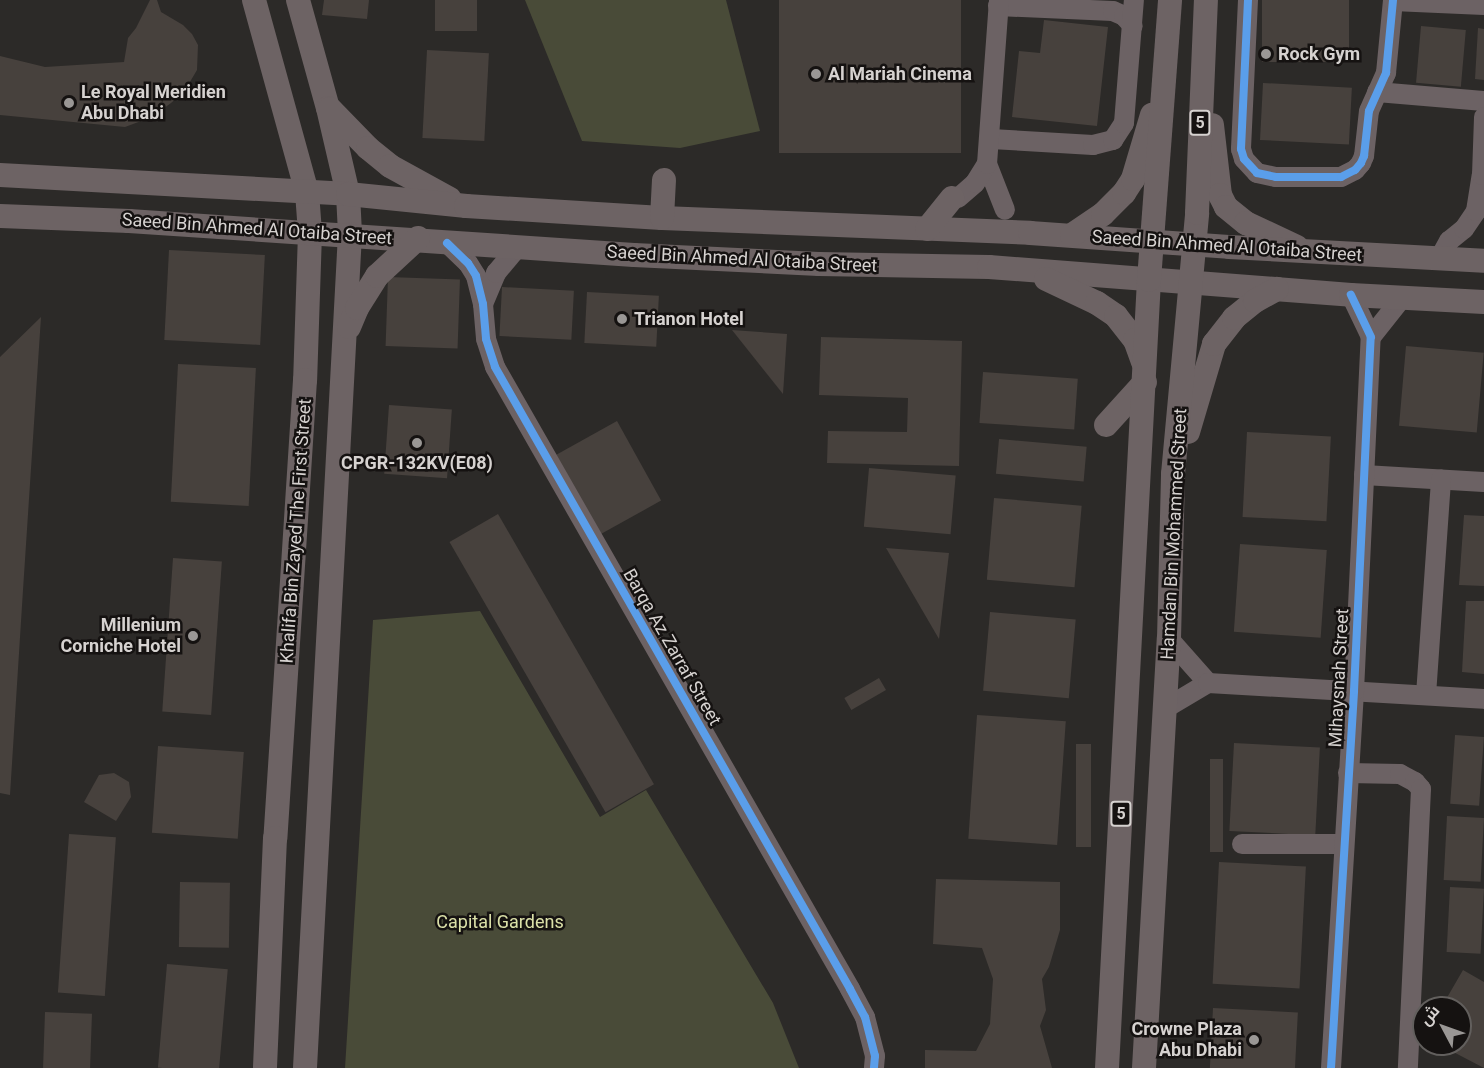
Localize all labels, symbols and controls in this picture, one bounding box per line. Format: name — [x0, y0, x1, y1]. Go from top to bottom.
place label: Rock Gym — [1278, 43, 1360, 65]
marker: Rock Gym — [1259, 47, 1273, 61]
place label: Al Mariah Cinema — [828, 63, 972, 85]
marker: Al Mariah Cinema — [809, 67, 823, 81]
place label: Le Royal Meridien Abu Dhabi — [81, 82, 226, 124]
marker: Le Royal Meridien Abu Dhabi — [62, 96, 76, 110]
road number: 5 — [1188, 110, 1212, 136]
street label: Saeed Bin Ahmed Al Otaiba Street — [121, 209, 393, 249]
street label: Saeed Bin Ahmed Al Otaiba Street — [1091, 226, 1363, 266]
street label: Saeed Bin Ahmed Al Otaiba Street — [606, 241, 878, 277]
place label: Trianon Hotel — [634, 308, 744, 330]
marker: Trianon Hotel — [615, 312, 629, 326]
street label: Khalifa Bin Zayed The First Street — [276, 398, 316, 664]
street label: Hamdan Bin Mohammed Street — [1157, 408, 1191, 660]
marker: CPGR-132KV(E08) — [410, 436, 424, 450]
place label: CPGR-132KV(E08) — [341, 452, 493, 474]
street label: Barqa Az Zarraf Street — [618, 565, 726, 729]
street label: Mihaysnah Street — [1325, 608, 1353, 748]
place label: Millenium Corniche Hotel — [61, 615, 181, 658]
marker: Millenium Corniche Hotel — [186, 629, 200, 643]
road number: 5 — [1109, 801, 1133, 827]
park label: Capital Gardens — [436, 911, 564, 933]
north arrow — [1412, 996, 1472, 1056]
text: ش — [1416, 1001, 1443, 1029]
place label: Crowne Plaza Abu Dhabi — [1131, 1019, 1242, 1062]
marker: Crowne Plaza Abu Dhabi — [1247, 1033, 1261, 1047]

